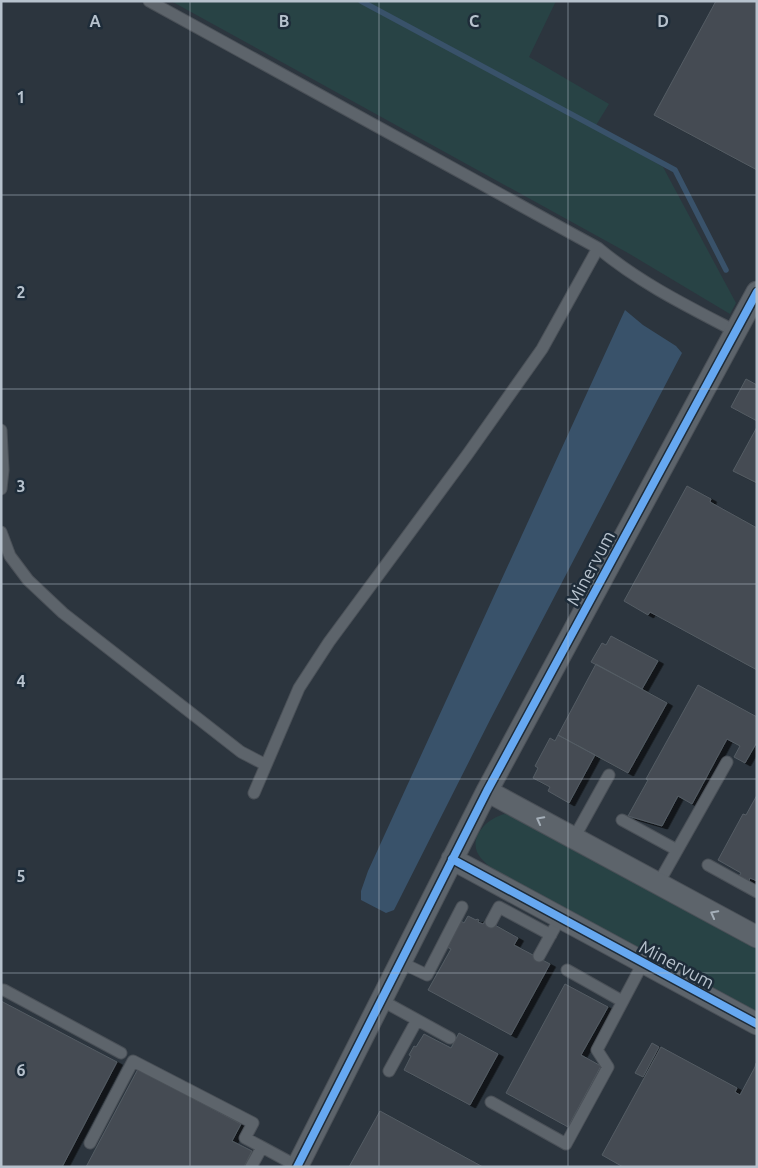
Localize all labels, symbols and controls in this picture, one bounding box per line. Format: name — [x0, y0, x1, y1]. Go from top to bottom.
text: A — [89, 12, 101, 30]
text: B — [279, 12, 289, 30]
text: C — [469, 12, 479, 30]
text: D — [657, 12, 669, 30]
text: 1 — [16, 88, 26, 106]
text: 2 — [16, 283, 26, 301]
text: 3 — [16, 477, 26, 495]
street label: Minervum — [562, 527, 618, 609]
text: 4 — [16, 672, 26, 690]
one-way arrow — [536, 816, 545, 826]
text: 5 — [16, 867, 26, 885]
one-way arrow — [710, 910, 719, 920]
street label: Minervum — [636, 936, 718, 992]
text: 6 — [16, 1061, 26, 1079]

